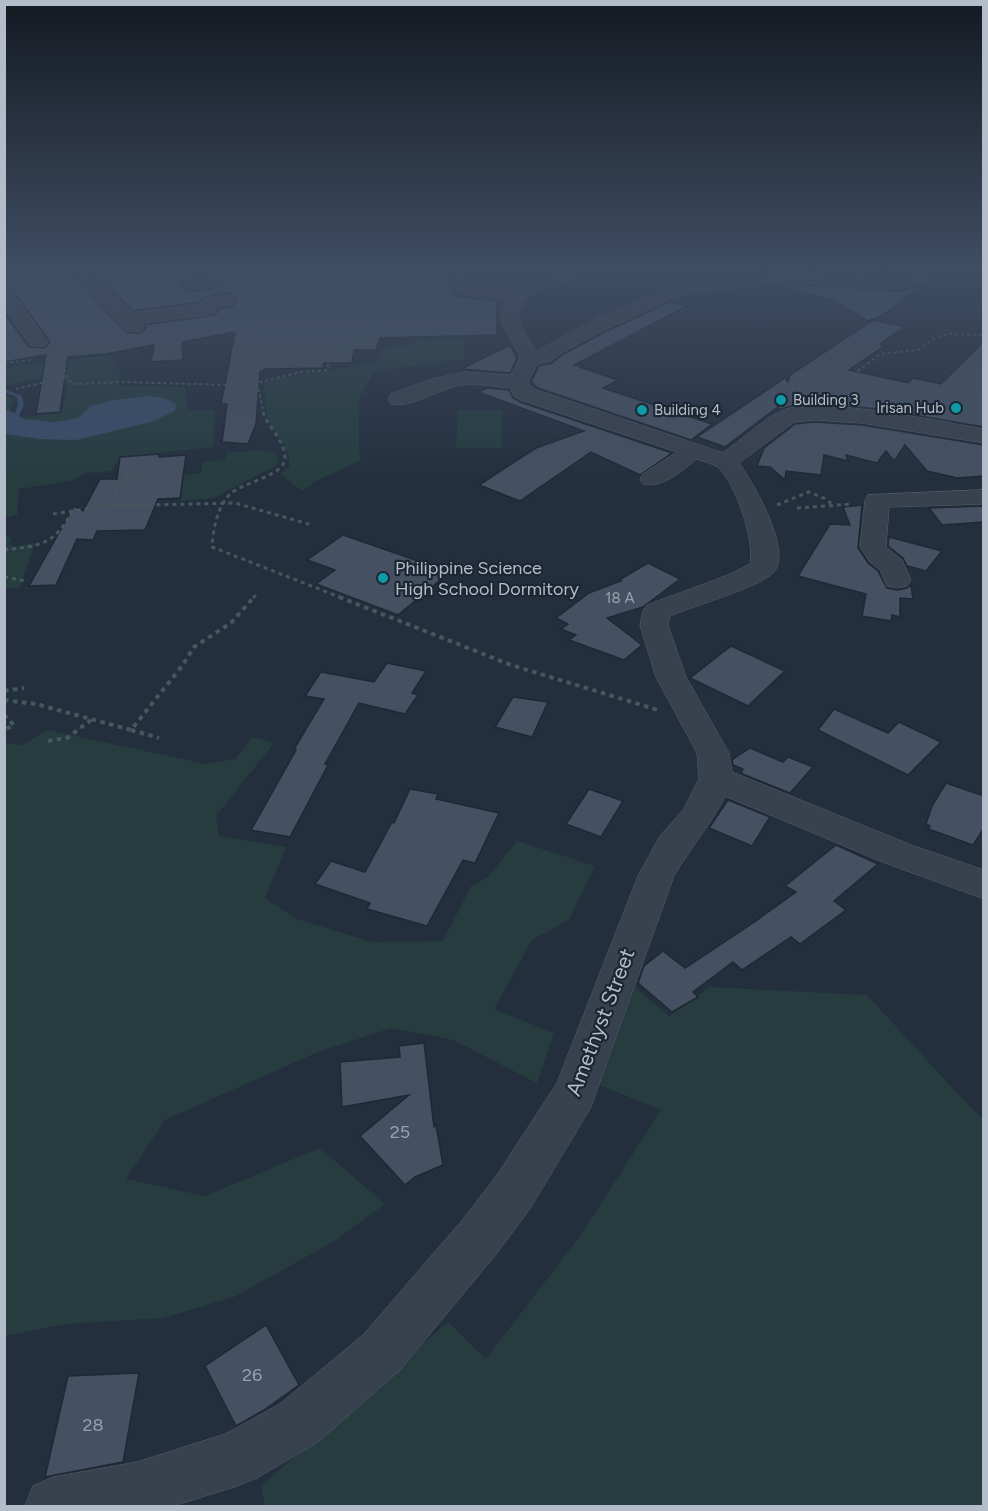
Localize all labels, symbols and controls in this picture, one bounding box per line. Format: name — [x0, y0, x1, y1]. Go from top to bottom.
place label: Building 3 — [793, 391, 859, 409]
marker: Building 3 — [774, 393, 788, 407]
place label: Irisan Hub — [876, 399, 944, 417]
place label: Building 4 — [654, 401, 721, 419]
marker: Irisan Hub — [949, 401, 963, 415]
marker: Building 4 — [635, 403, 649, 417]
place label: Philippine Science High School Dormitory — [395, 557, 580, 600]
marker: Philippine Science High School Dormitory — [376, 571, 390, 585]
house number: 18 A — [605, 589, 635, 607]
street label: Amethyst Street — [560, 945, 640, 1099]
house number: 25 — [390, 1121, 410, 1143]
house number: 26 — [242, 1364, 262, 1386]
house number: 28 — [82, 1414, 104, 1436]

